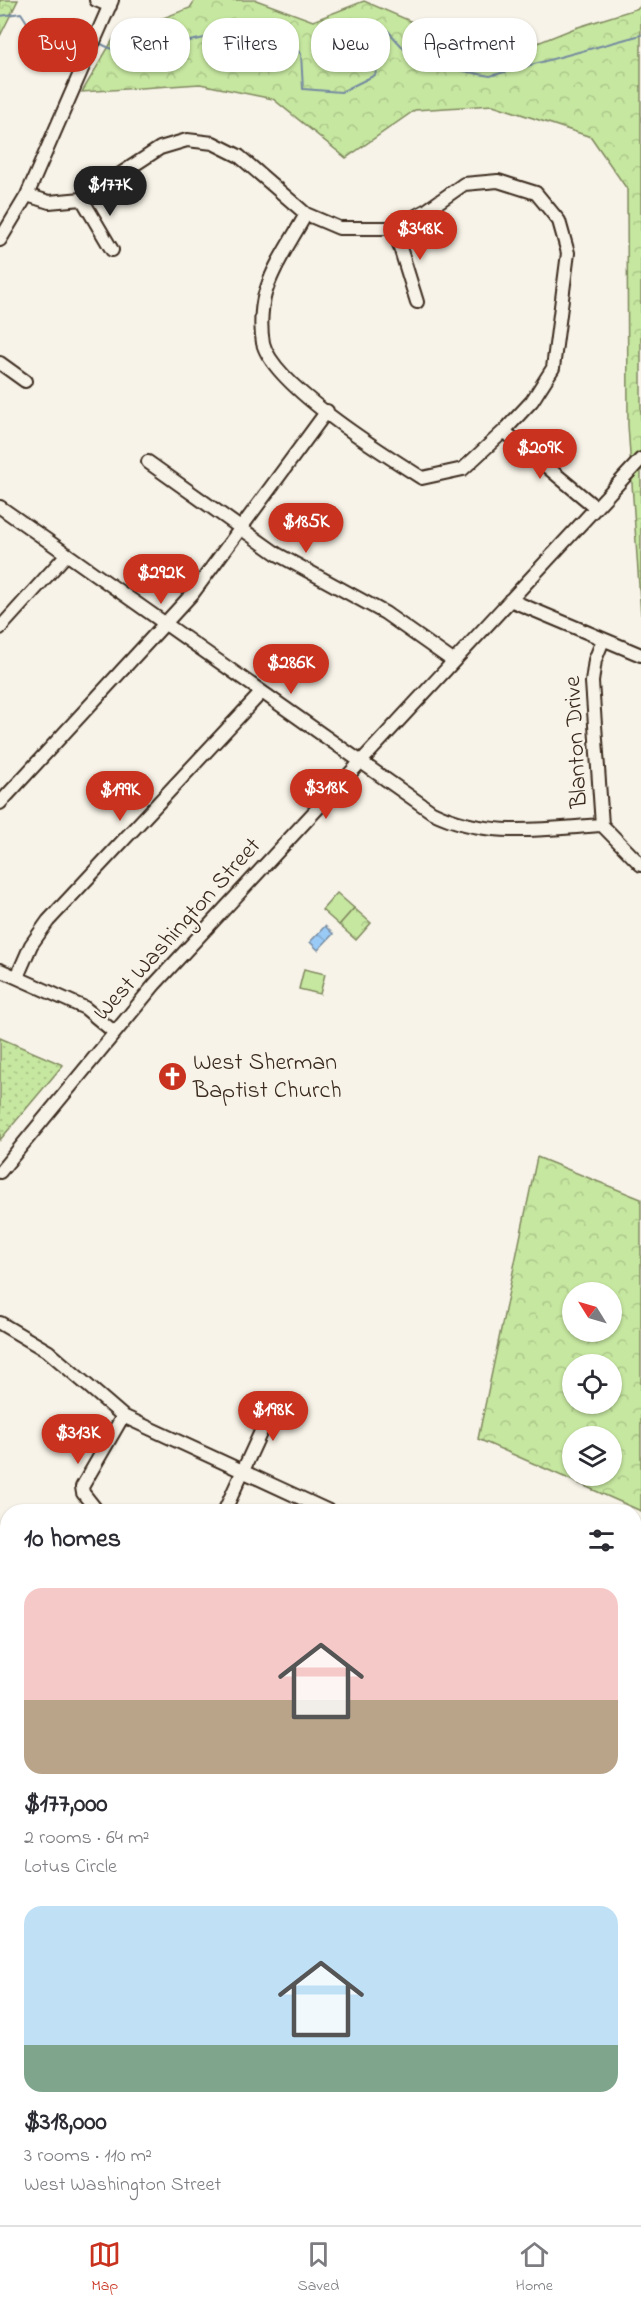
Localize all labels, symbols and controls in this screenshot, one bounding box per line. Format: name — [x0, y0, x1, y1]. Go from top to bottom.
chip: Buy — [18, 18, 98, 72]
chip: Rent — [110, 18, 190, 72]
chip: Filters — [202, 18, 299, 72]
chip: New — [311, 18, 390, 72]
chip: Apartment — [402, 18, 537, 72]
pin: $177K — [68, 166, 152, 217]
text: $177K — [88, 171, 132, 200]
pin: $348K — [378, 210, 462, 261]
text: $348K — [397, 215, 443, 244]
pin: $209K — [498, 429, 582, 480]
text: $209K — [517, 434, 563, 463]
pin: $185K — [264, 503, 348, 554]
text: $185K — [282, 508, 330, 537]
pin: $292K — [119, 554, 203, 605]
text: $292K — [137, 559, 185, 588]
pin: $286K — [249, 644, 333, 695]
text: $286K — [267, 649, 315, 678]
street label: Blanton Drive — [556, 675, 598, 810]
pin: $318K — [284, 769, 368, 820]
pin: $199K — [78, 771, 162, 822]
text: $318K — [304, 774, 348, 803]
text: $199K — [100, 776, 140, 805]
street label: West Washington Street — [86, 830, 270, 1030]
place label: West Sherman Baptist Church — [192, 1046, 342, 1109]
church icon: West Sherman Baptist Church — [156, 1061, 188, 1093]
north arrow — [562, 1282, 622, 1342]
map controls — [562, 1282, 622, 1486]
button: locate — [562, 1354, 622, 1414]
pin: $198K — [231, 1391, 315, 1442]
text: $198K — [252, 1396, 294, 1425]
pin: $313K — [36, 1414, 120, 1465]
text: $313K — [56, 1419, 100, 1448]
button: layers — [562, 1426, 622, 1486]
text: 10 homes — [24, 1521, 121, 1559]
icon: filters — [585, 1524, 618, 1557]
icon: home — [267, 1627, 375, 1735]
text: $177,000 — [24, 1786, 108, 1824]
text: 2 rooms · 64 m² — [24, 1824, 149, 1853]
text: Lotus Circle — [24, 1853, 117, 1882]
icon: home — [267, 1945, 375, 2053]
text: $318,000 — [24, 2104, 107, 2142]
text: 3 rooms · 110 m² — [24, 2142, 152, 2171]
text: West Washington Street — [24, 2171, 221, 2200]
tab: Map — [88, 2238, 121, 2298]
tab: Saved — [298, 2238, 339, 2298]
tab: Home — [516, 2238, 553, 2298]

